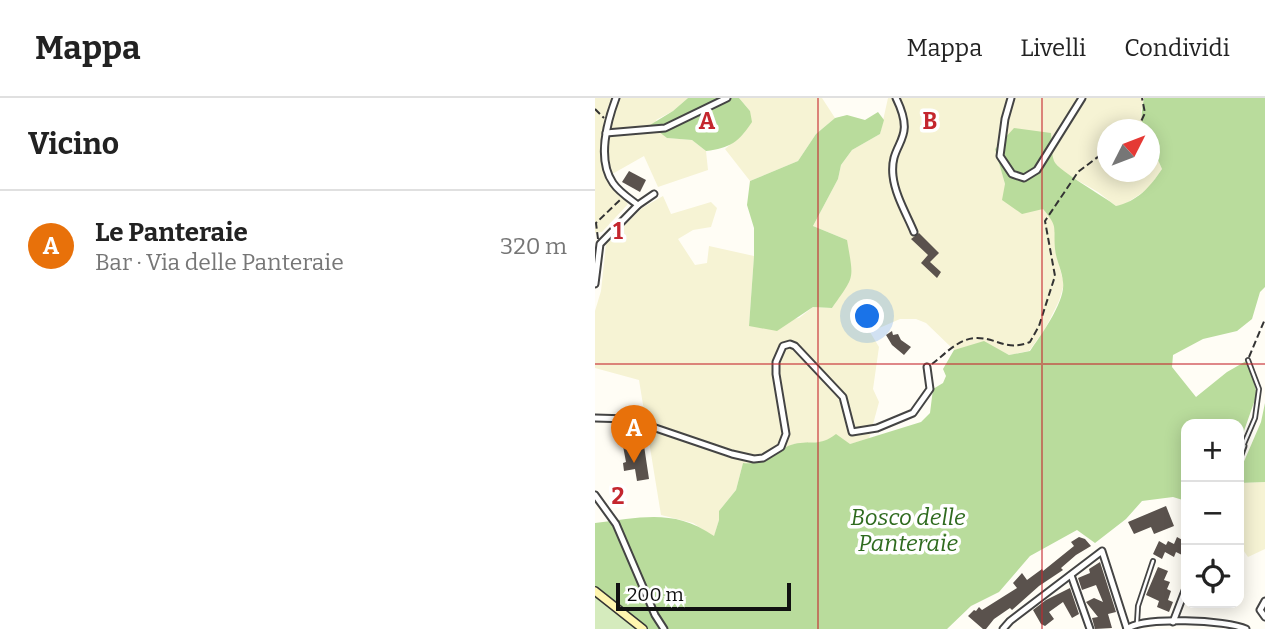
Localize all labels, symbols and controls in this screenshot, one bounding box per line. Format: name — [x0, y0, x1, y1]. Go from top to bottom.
text: Mappa — [35, 28, 141, 68]
text: Mappa — [906, 34, 982, 62]
text: Livelli — [1020, 34, 1086, 62]
text: Condividi — [1124, 34, 1230, 62]
text: A — [699, 107, 716, 135]
text: B — [923, 107, 937, 135]
north arrow — [1097, 119, 1160, 182]
text: Vicino — [28, 126, 119, 162]
text: Le Panteraie — [95, 217, 248, 248]
text: 1 — [613, 217, 623, 245]
text: A — [43, 232, 59, 260]
text: 320 m — [500, 232, 567, 260]
text: Bar · Via delle Panteraie — [95, 248, 344, 276]
your location — [850, 299, 884, 333]
pin: A — [611, 405, 657, 463]
map controls — [1181, 419, 1244, 608]
button: + — [1181, 419, 1244, 482]
text: 2 — [612, 482, 625, 510]
button: − — [1181, 482, 1244, 545]
park label: Bosco delle Panteraie — [850, 503, 966, 557]
button: locate — [1181, 545, 1244, 608]
scale bar — [616, 580, 791, 612]
text: 200 m — [627, 583, 684, 606]

